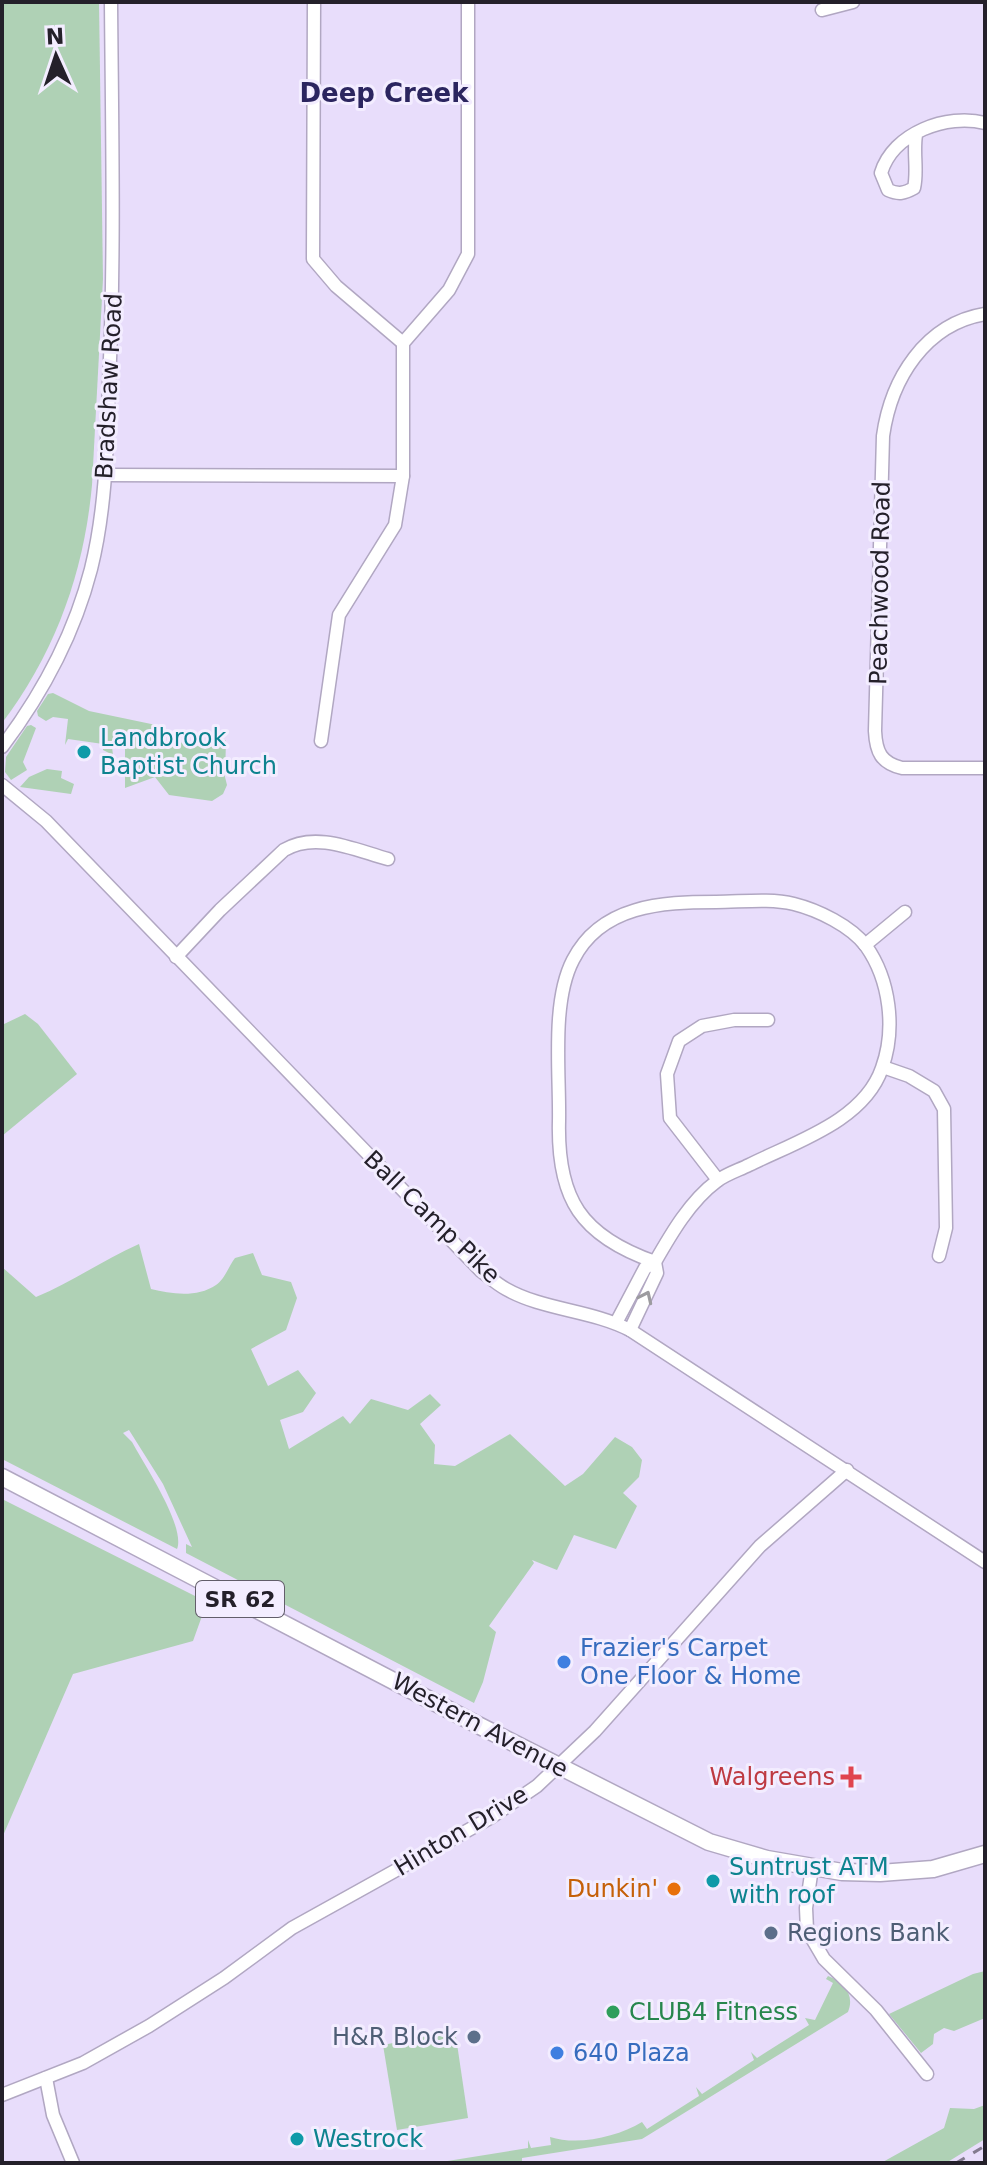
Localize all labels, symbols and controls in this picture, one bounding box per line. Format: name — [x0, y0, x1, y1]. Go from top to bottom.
north arrow — [16, 16, 96, 96]
text: N — [45, 24, 65, 49]
district label: Deep Creek — [300, 78, 469, 108]
street label: Bradshaw Road — [90, 292, 128, 480]
street label: Peachwood Road — [864, 481, 896, 685]
place label: Landbrook Baptist Church — [100, 724, 277, 780]
marker: Landbrook Baptist Church — [75, 743, 93, 761]
street label: Ball Camp Pike — [358, 1145, 506, 1289]
one-way arrow — [636, 1290, 652, 1305]
road number: SR 62 — [196, 1581, 284, 1617]
place label: Frazier's Carpet One Floor & Home — [580, 1634, 801, 1690]
marker: Frazier's Carpet One Floor & Home — [555, 1653, 573, 1671]
street label: Western Avenue — [387, 1667, 573, 1783]
place label: Walgreens — [710, 1763, 835, 1791]
marker: Walgreens — [842, 1768, 860, 1786]
street label: Hinton Drive — [389, 1780, 533, 1882]
place label: Suntrust ATM with roof — [729, 1853, 889, 1909]
marker: Suntrust ATM with roof — [704, 1872, 722, 1890]
place label: Dunkin' — [567, 1875, 658, 1903]
marker: Dunkin' — [665, 1880, 683, 1898]
place label: Regions Bank — [787, 1919, 950, 1947]
marker: Regions Bank — [762, 1924, 780, 1942]
place label: CLUB4 Fitness — [629, 1998, 798, 2026]
marker: CLUB4 Fitness — [604, 2003, 622, 2021]
place label: H&R Block — [332, 2023, 458, 2051]
marker: H&R Block — [465, 2028, 483, 2046]
place label: 640 Plaza — [573, 2039, 690, 2067]
marker: 640 Plaza — [548, 2044, 566, 2062]
place label: Westrock — [313, 2125, 423, 2153]
marker: Westrock — [288, 2130, 306, 2148]

